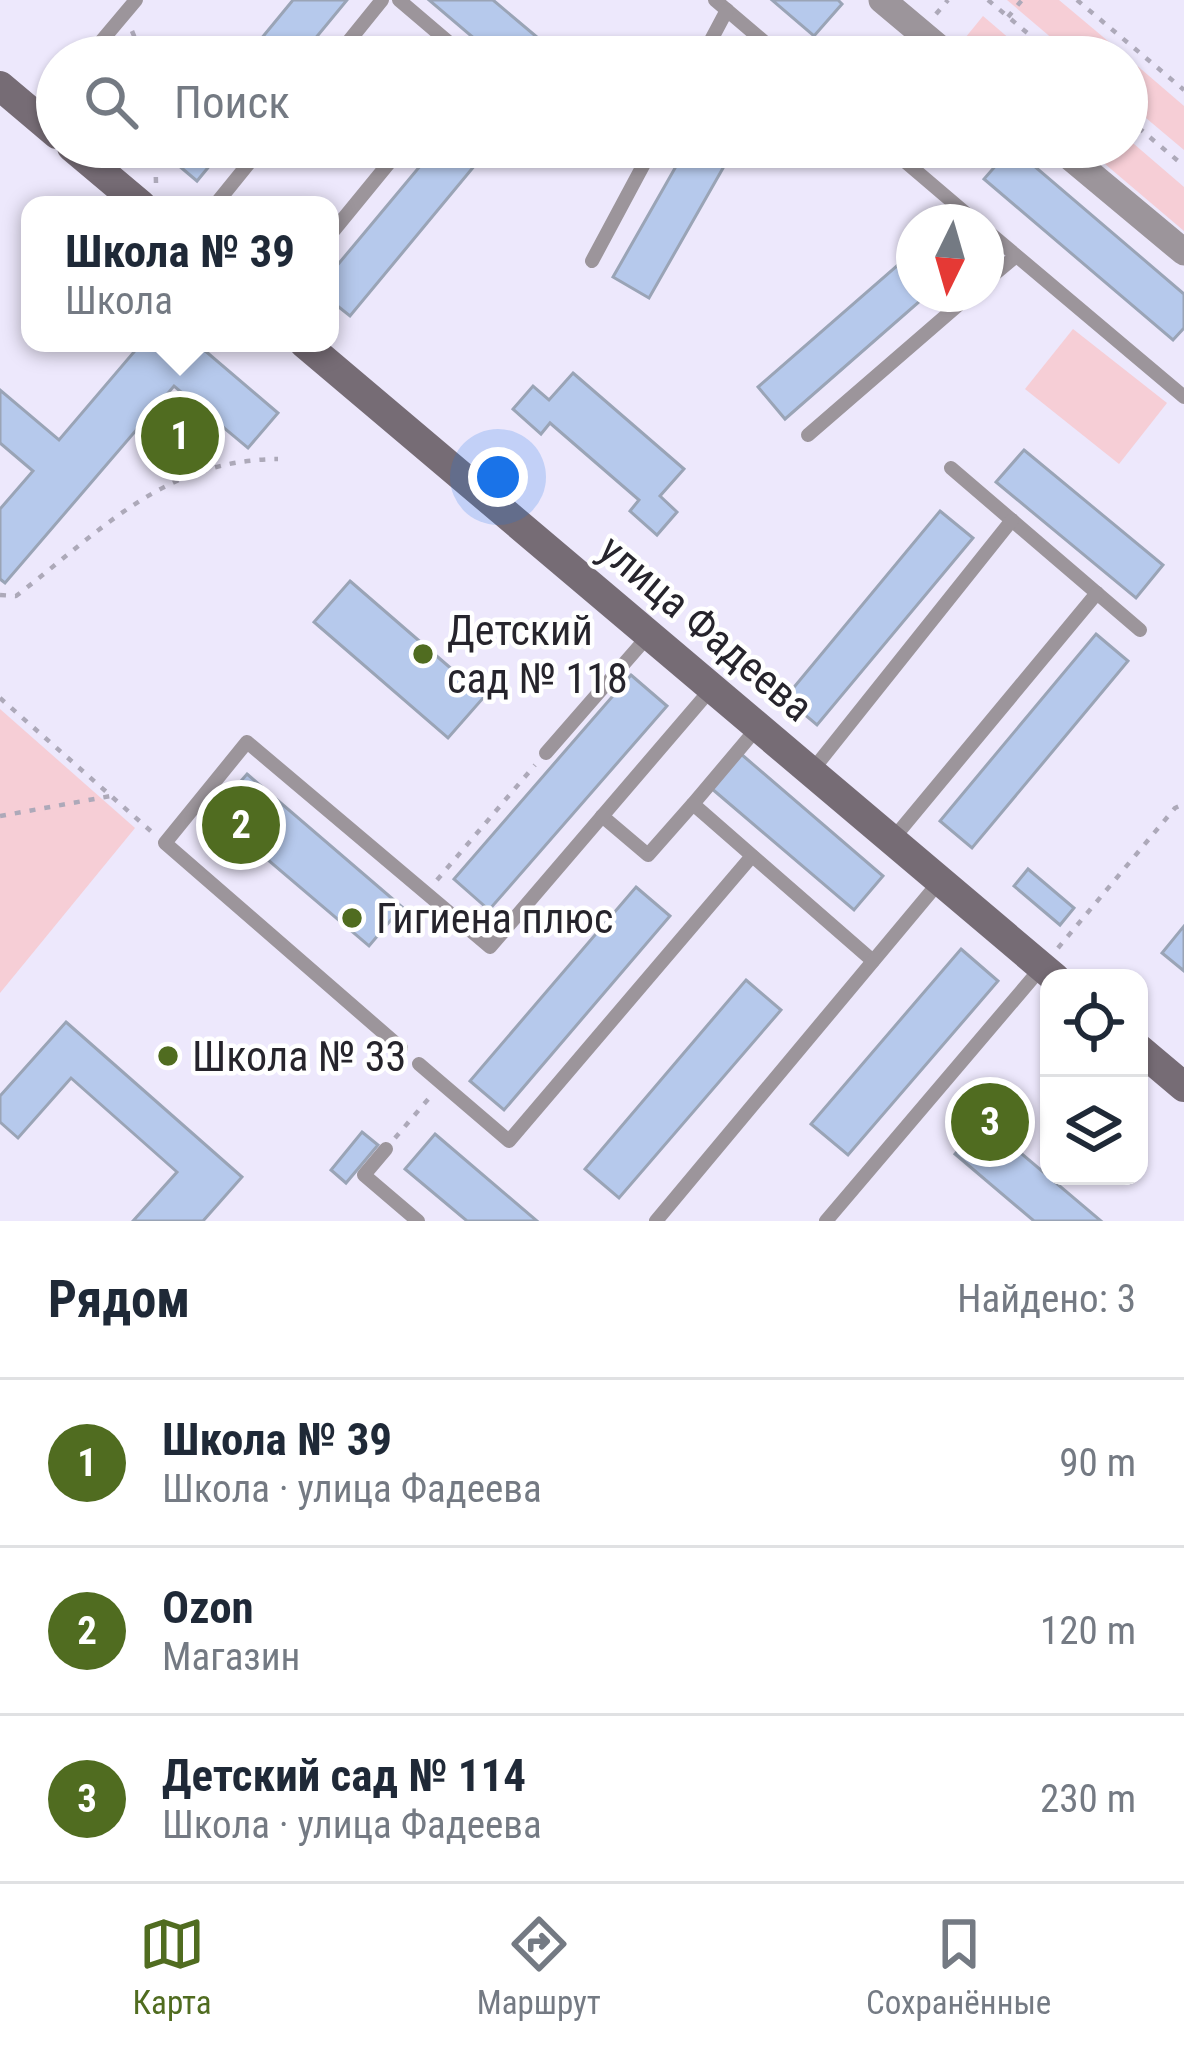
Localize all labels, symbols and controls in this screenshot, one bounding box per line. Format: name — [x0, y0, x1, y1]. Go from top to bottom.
search box — [36, 36, 1148, 168]
icon: search — [78, 69, 144, 135]
text: Поиск — [174, 76, 290, 129]
popup — [21, 196, 339, 352]
north arrow — [896, 204, 1004, 312]
text: Школа № 39 — [65, 225, 295, 278]
text: Школа — [65, 278, 173, 324]
pin: 1 — [141, 391, 219, 481]
your location — [468, 447, 528, 507]
street label: улица Фадеева — [590, 525, 822, 731]
place label: Детский сад № 118 — [447, 606, 628, 703]
marker: Детский сад № 118 — [410, 641, 436, 667]
pin: 2 — [202, 780, 280, 870]
place label: Гигиена плюс — [376, 894, 613, 943]
marker: Гигиена плюс — [339, 905, 365, 931]
map controls — [1040, 969, 1148, 1185]
button: locate — [1040, 969, 1148, 1077]
place label: Школа № 33 — [192, 1032, 406, 1081]
marker: Школа № 33 — [155, 1043, 181, 1069]
pin: 3 — [951, 1077, 1029, 1167]
button: layers — [1040, 1077, 1148, 1185]
text: Рядом — [48, 1270, 190, 1329]
text: Найдено: 3 — [957, 1276, 1136, 1322]
text: Школа № 39 — [162, 1413, 392, 1466]
text: 1 — [77, 1440, 97, 1486]
text: 90 m — [1059, 1440, 1136, 1486]
text: Школа · улица Фадеева — [162, 1466, 542, 1512]
text: Ozon — [162, 1581, 254, 1634]
text: 2 — [77, 1608, 97, 1654]
text: 120 m — [1040, 1608, 1136, 1654]
text: Магазин — [162, 1634, 300, 1680]
text: Детский сад № 114 — [162, 1749, 526, 1802]
text: 3 — [77, 1776, 97, 1822]
text: 230 m — [1040, 1776, 1136, 1822]
text: Школа · улица Фадеева — [162, 1802, 542, 1848]
tab: Карта — [133, 1911, 211, 2022]
tab: Маршрут — [477, 1911, 601, 2022]
tab: Сохранённые — [866, 1911, 1051, 2022]

